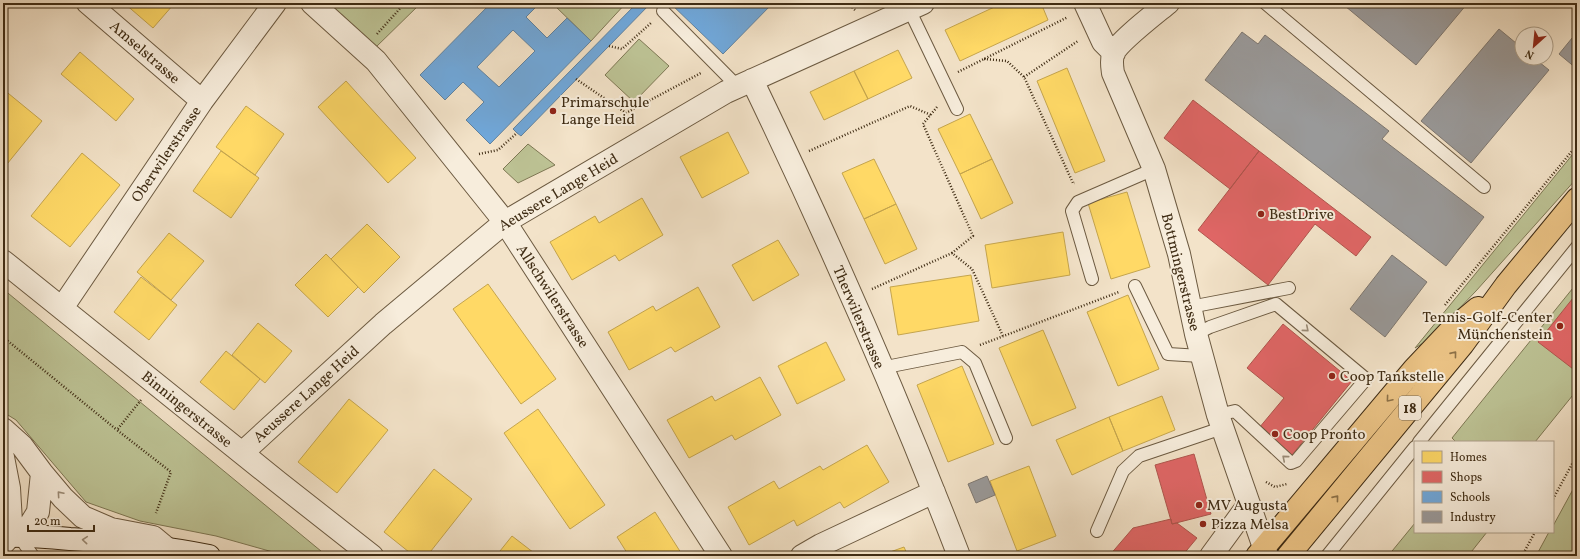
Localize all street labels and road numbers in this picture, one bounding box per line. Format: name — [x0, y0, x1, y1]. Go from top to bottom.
street label: Amselstrasse — [104, 17, 184, 90]
street label: Oberwilerstrasse — [127, 103, 207, 207]
street label: Aeussere Lange Heid — [495, 149, 623, 237]
street label: Bottmingerstrasse — [1155, 211, 1204, 334]
street label: Allschwilerstrasse — [510, 241, 593, 353]
street label: Therwilerstrasse — [826, 263, 889, 372]
street label: Aeussere Lange Heid — [249, 342, 365, 448]
street label: Binningerstrasse — [136, 367, 236, 453]
road number: 18 — [1399, 396, 1421, 420]

